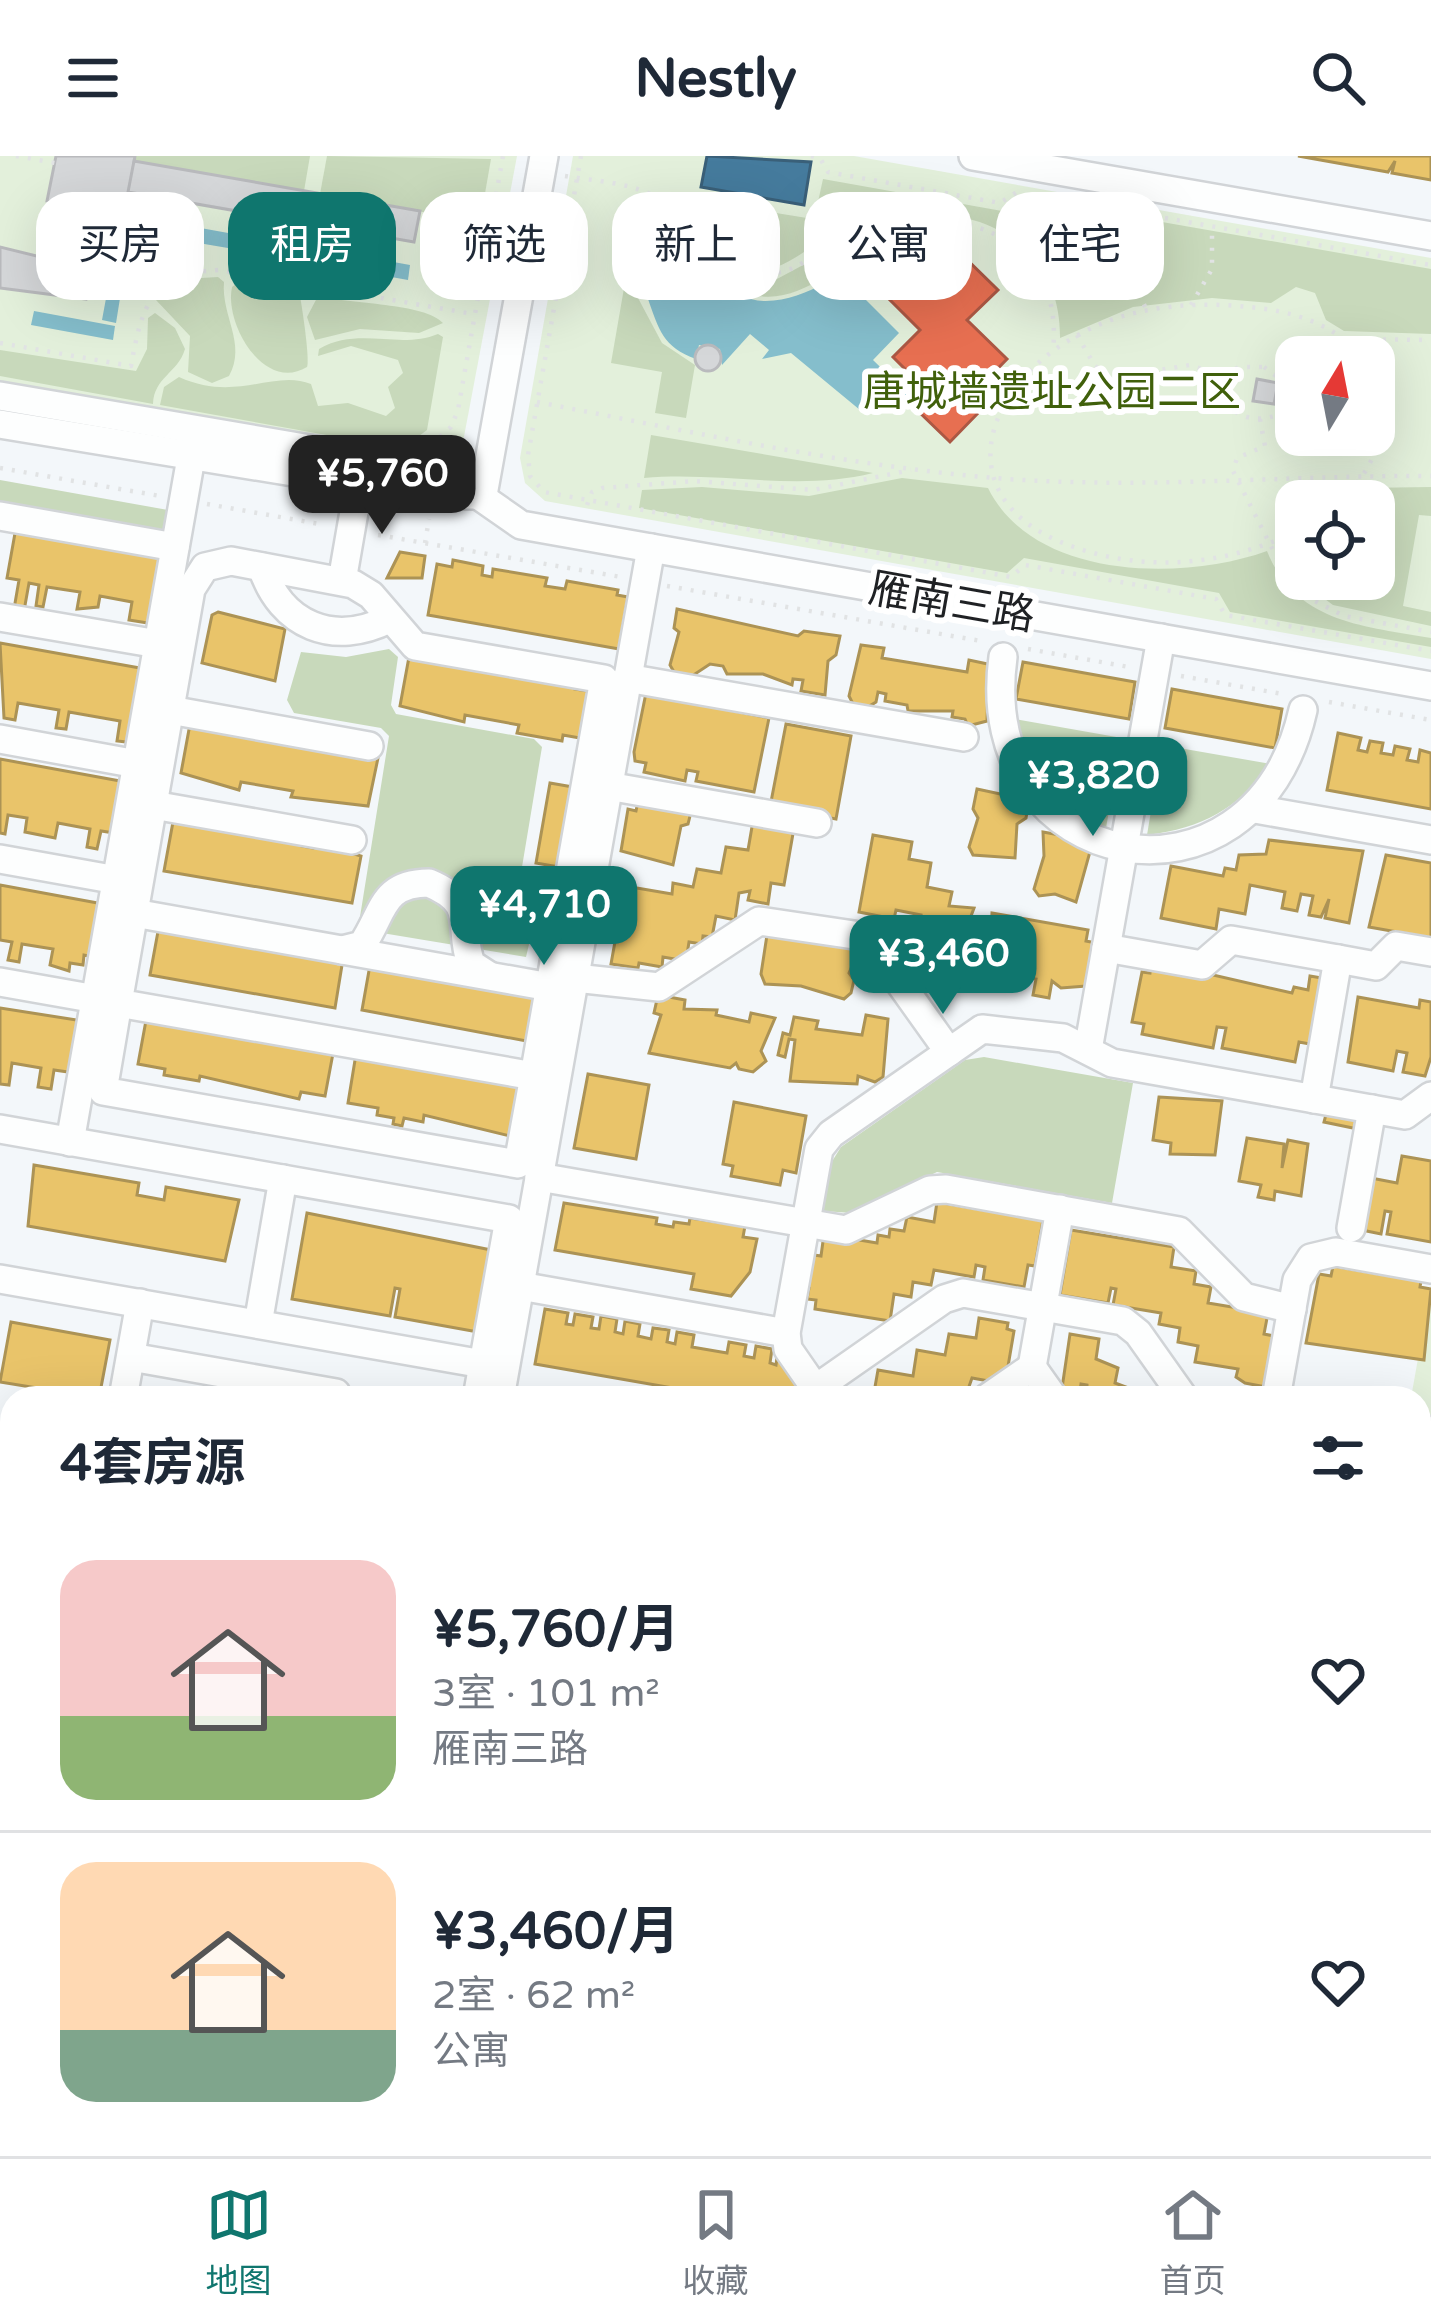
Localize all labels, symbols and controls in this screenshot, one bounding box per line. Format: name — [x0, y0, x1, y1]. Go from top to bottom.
icon: menu — [60, 45, 126, 111]
icon: search — [1305, 45, 1371, 111]
text: Nestly — [635, 46, 796, 111]
chip: 买房 — [36, 192, 204, 300]
chip: 租房 — [228, 192, 396, 300]
chip: 筛选 — [420, 192, 588, 300]
chip: 新上 — [612, 192, 780, 300]
chip: 公寓 — [804, 192, 972, 300]
chip: 住宅 — [996, 192, 1164, 300]
north arrow — [1275, 336, 1395, 456]
map controls — [1275, 336, 1395, 600]
park label: 唐城墙遗址公园二区 — [863, 367, 1241, 418]
pin: ¥5,760 — [284, 435, 480, 537]
text: ¥5,760 — [316, 450, 449, 497]
button: locate — [1275, 480, 1395, 600]
street label: 雁南三路 — [865, 563, 1039, 642]
pin: ¥3,820 — [995, 737, 1191, 839]
text: ¥3,820 — [1026, 752, 1160, 799]
pin: ¥4,710 — [446, 866, 642, 968]
text: ¥4,710 — [477, 881, 611, 928]
pin: ¥3,460 — [845, 915, 1041, 1017]
text: ¥3,460 — [877, 930, 1010, 977]
icon: filters — [1305, 1425, 1371, 1491]
text: 4套房源 — [60, 1433, 245, 1495]
text: ¥5,760/月 — [432, 1599, 680, 1661]
icon: home — [156, 1608, 300, 1752]
icon: heart — [1305, 1647, 1371, 1713]
text: 3室 · 101 m² — [432, 1670, 660, 1717]
text: 雁南三路 — [432, 1726, 588, 1773]
text: ¥3,460/月 — [432, 1901, 680, 1963]
icon: home — [156, 1910, 300, 2054]
icon: heart — [1305, 1949, 1371, 2015]
text: 2室 · 62 m² — [432, 1972, 635, 2019]
text: 公寓 — [432, 2028, 510, 2075]
tab: 地图 — [206, 2182, 272, 2302]
tab: 收藏 — [683, 2182, 749, 2302]
tab: 首页 — [1160, 2182, 1226, 2302]

